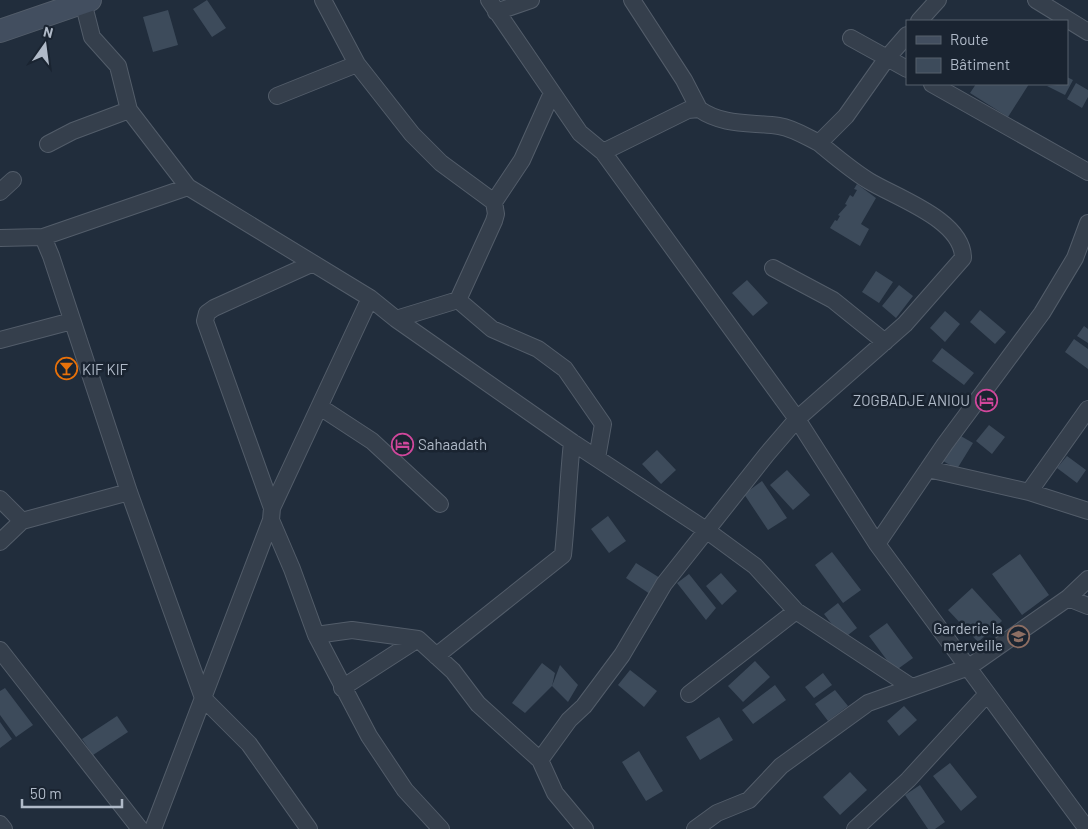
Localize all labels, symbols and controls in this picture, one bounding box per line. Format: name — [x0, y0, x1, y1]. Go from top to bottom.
north arrow — [20, 20, 70, 70]
legend — [906, 20, 1068, 85]
text: N — [42, 23, 55, 41]
text: Route — [950, 30, 989, 48]
text: Bâtiment — [950, 55, 1010, 73]
bar icon: KIF KIF — [54, 357, 78, 381]
place label: KIF KIF — [82, 360, 129, 378]
hotel icon: ZOGBADJE ANIOU — [974, 388, 998, 412]
place label: ZOGBADJE ANIOU — [853, 391, 970, 409]
hotel icon: Sahaadath — [390, 432, 414, 456]
place label: Sahaadath — [418, 435, 487, 453]
place label: Garderie la merveille — [933, 619, 1003, 654]
school or university icon: Garderie la merveille — [1007, 625, 1031, 649]
scale bar — [22, 776, 122, 808]
text: 50 m — [30, 784, 62, 802]

